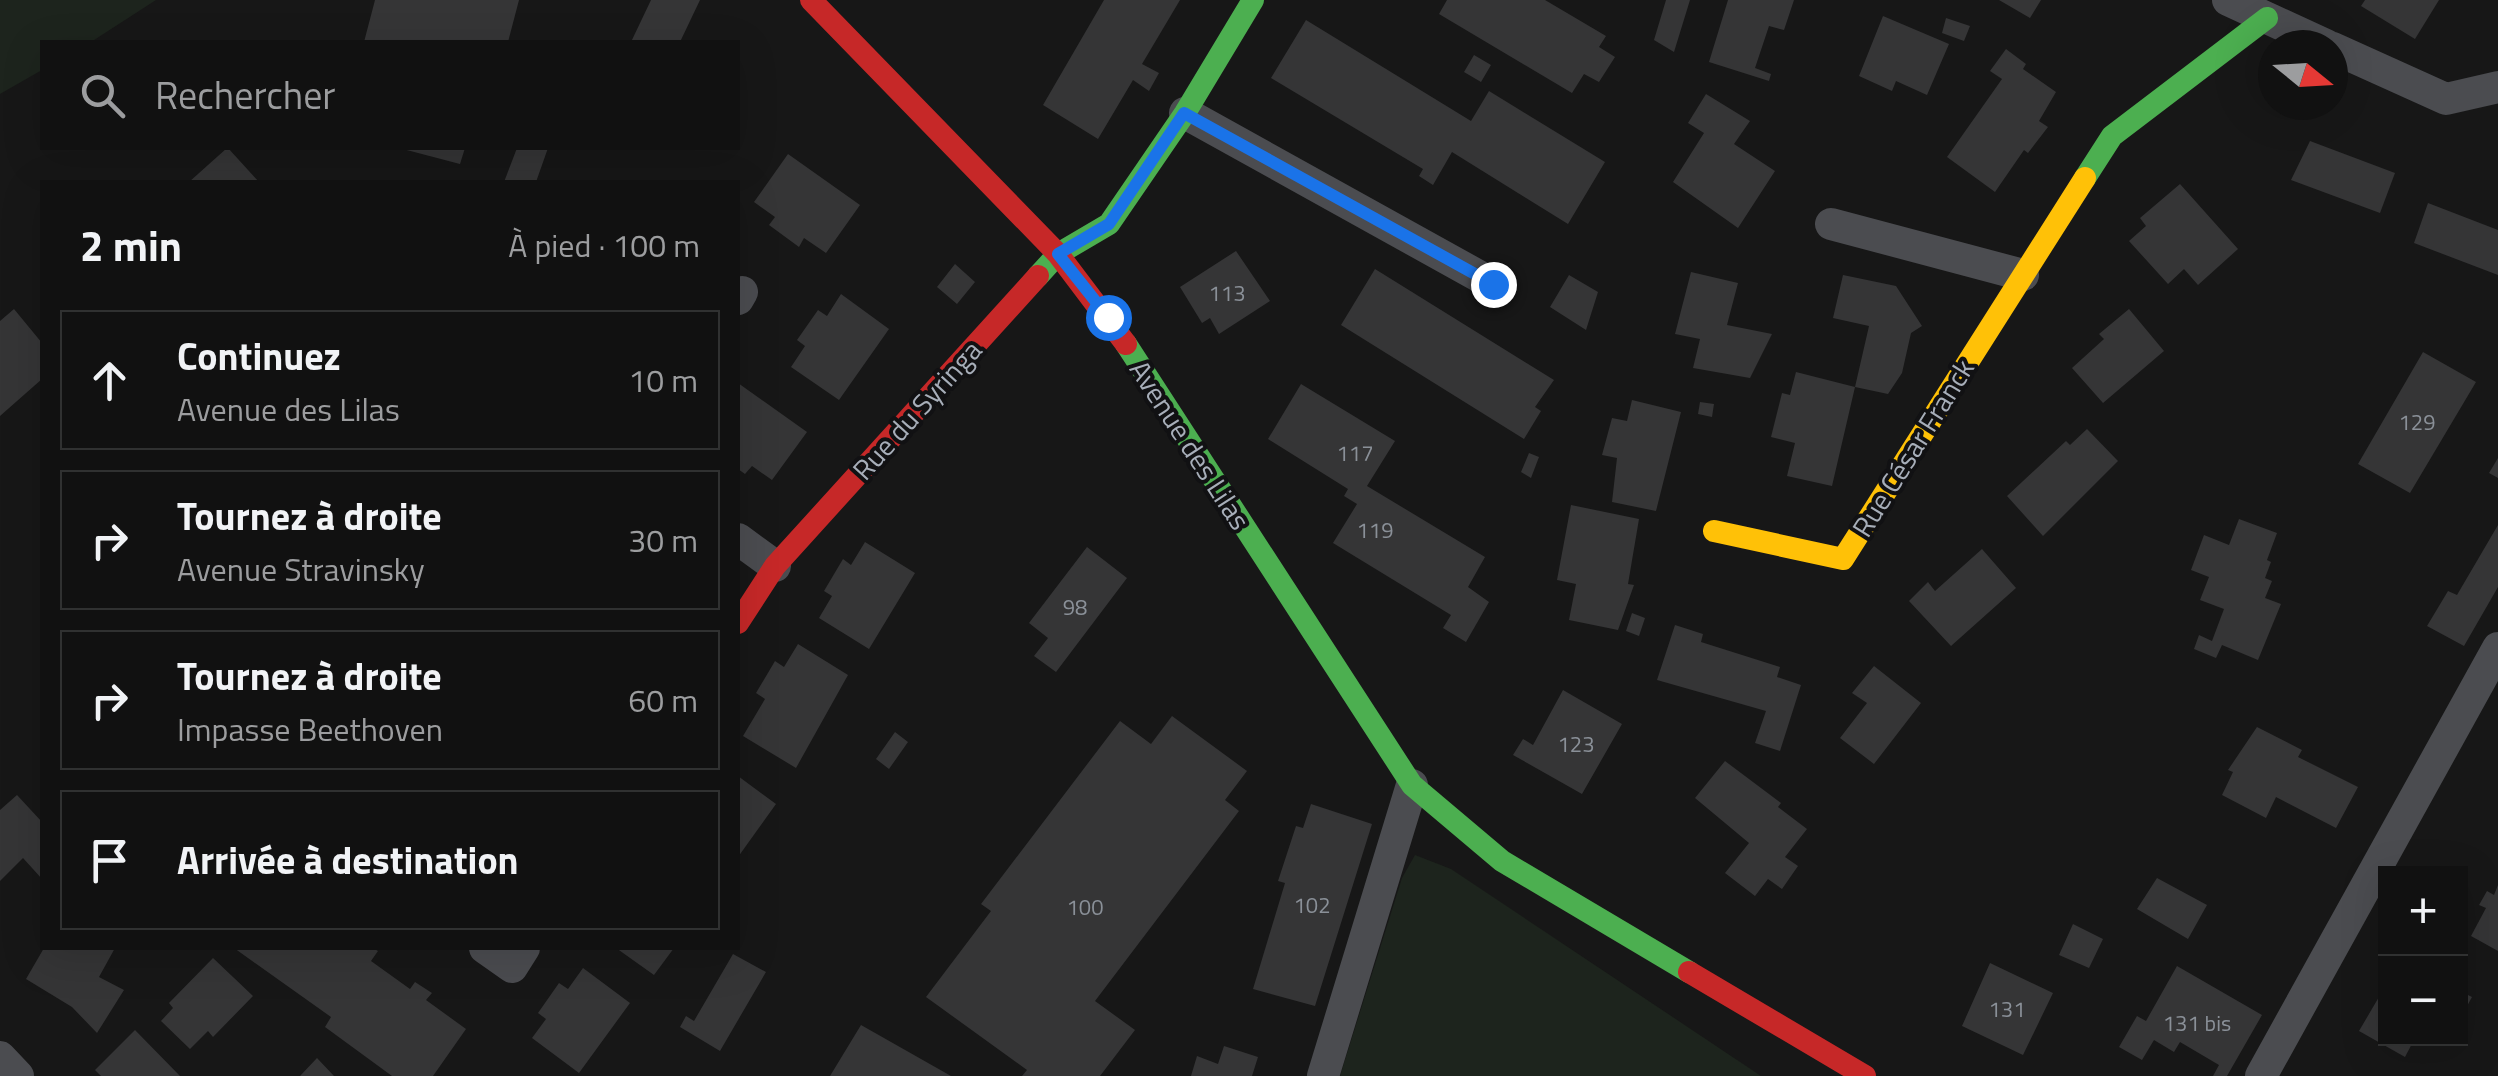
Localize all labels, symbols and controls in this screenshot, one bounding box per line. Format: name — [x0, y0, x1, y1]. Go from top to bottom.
north arrow — [2258, 30, 2348, 120]
search box — [40, 40, 740, 150]
text: Rechercher — [155, 66, 336, 124]
icon: search — [75, 68, 130, 123]
text: 2 min — [80, 213, 182, 277]
text: À pied · 100 m — [508, 221, 700, 269]
route end — [1471, 262, 1517, 308]
house number: 113 — [1209, 276, 1245, 310]
route start — [1086, 295, 1132, 341]
text: Continuez — [177, 327, 341, 385]
street label: Rue du Syringa — [842, 330, 991, 489]
street label: Rue César Franck — [1841, 350, 1985, 545]
street label: Avenue des Lilas — [1119, 351, 1262, 538]
icon: ahead — [82, 353, 137, 408]
text: 10 m — [628, 356, 698, 404]
text: Avenue des Lilas — [177, 385, 400, 433]
house number: 129 — [2399, 405, 2435, 439]
house number: 117 — [1337, 436, 1373, 470]
text: Tournez à droite — [177, 487, 442, 545]
icon: right — [82, 513, 137, 568]
house number: 119 — [1357, 513, 1393, 547]
text: 30 m — [628, 516, 698, 564]
text: Avenue Stravinsky — [177, 545, 425, 593]
house number: 98 — [1063, 590, 1087, 624]
text: Tournez à droite — [177, 647, 442, 705]
icon: right — [82, 673, 137, 728]
text: 60 m — [628, 676, 698, 724]
text: Impasse Beethoven — [177, 705, 443, 753]
house number: 123 — [1558, 727, 1594, 761]
text: Arrivée à destination — [177, 831, 519, 889]
icon: arrive — [82, 833, 137, 888]
map controls — [2378, 866, 2468, 1046]
button: + — [2378, 866, 2468, 956]
house number: 102 — [1294, 888, 1330, 922]
house number: 100 — [1067, 890, 1103, 924]
button: − — [2378, 956, 2468, 1046]
house number: 131 — [1989, 992, 2025, 1026]
house number: 131 bis — [2163, 1006, 2231, 1040]

